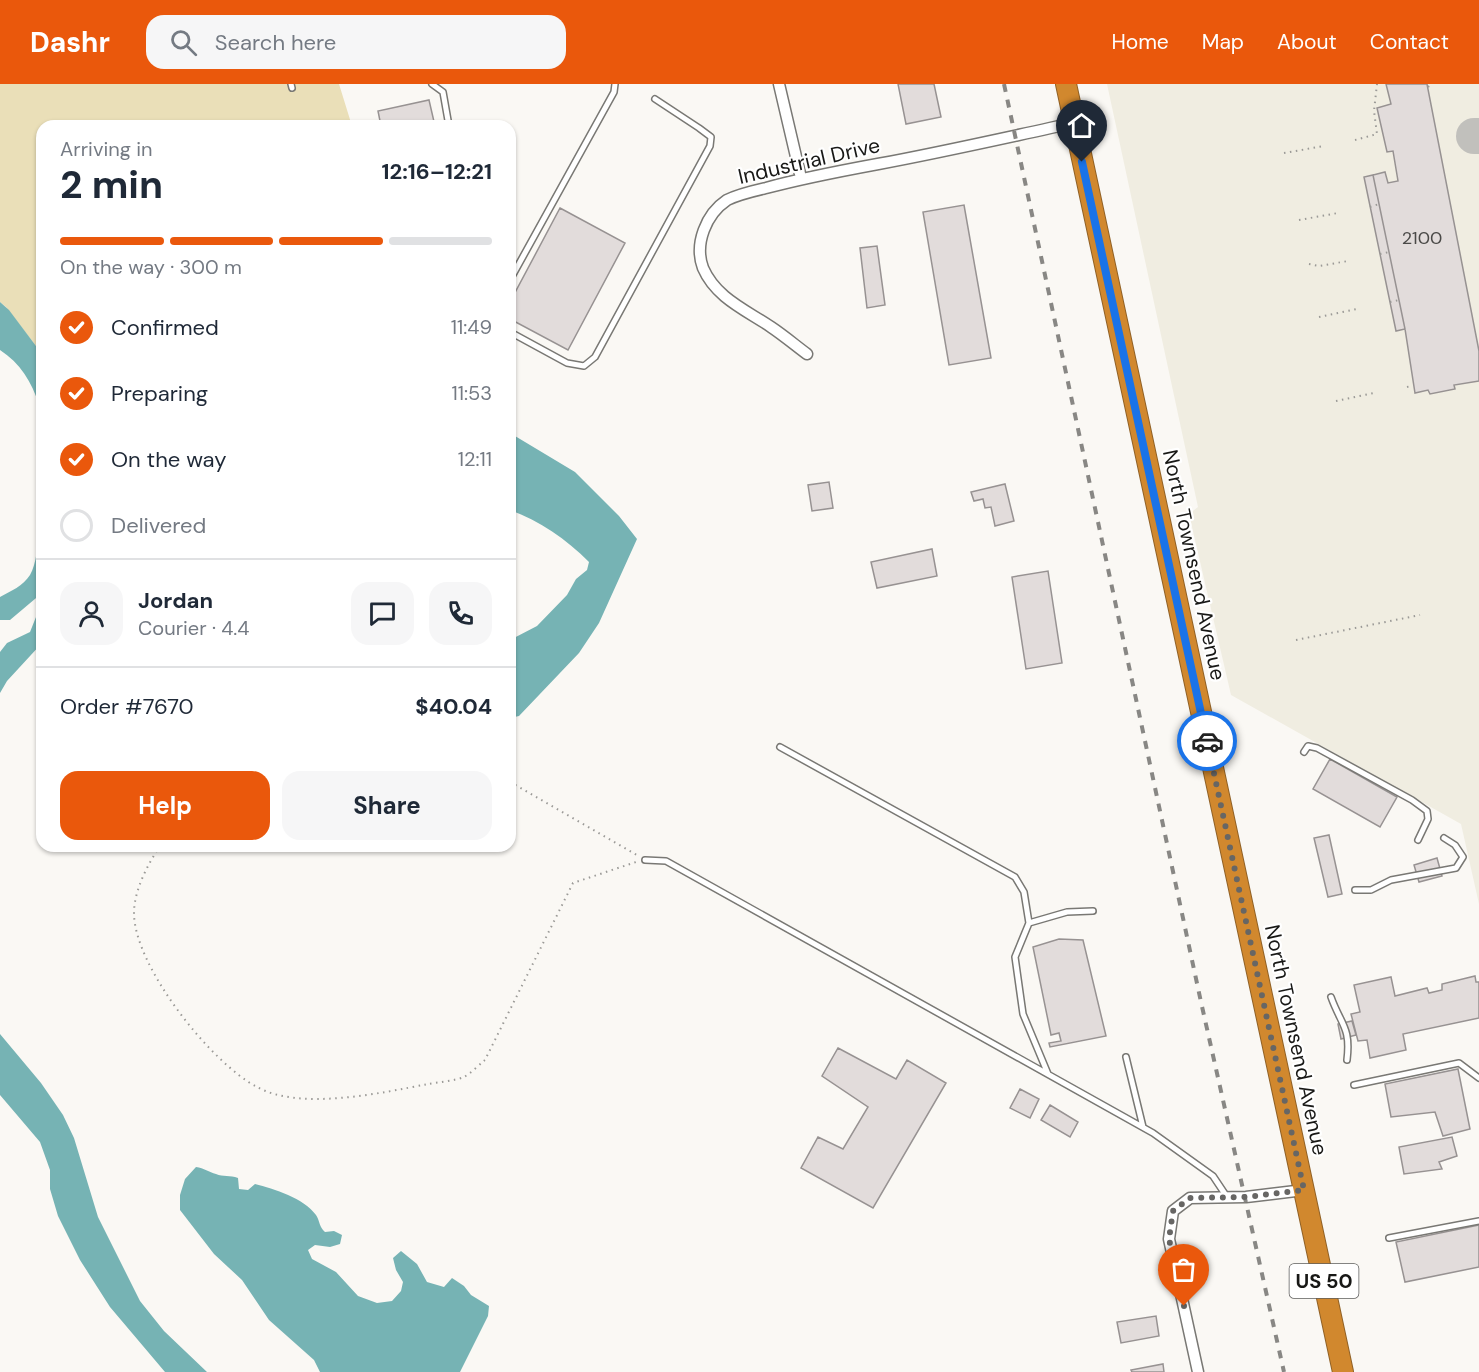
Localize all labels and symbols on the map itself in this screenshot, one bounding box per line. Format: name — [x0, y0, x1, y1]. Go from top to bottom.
pin — [1056, 100, 1107, 162]
street label: Industrial Drive — [735, 131, 883, 191]
house number: 2100 — [1402, 226, 1442, 250]
street label: North Townsend Avenue — [1156, 447, 1232, 683]
courier — [1177, 711, 1237, 771]
street label: North Townsend Avenue — [1258, 922, 1334, 1158]
pin — [1158, 1244, 1209, 1306]
road number: US 50 — [1290, 1264, 1358, 1298]

